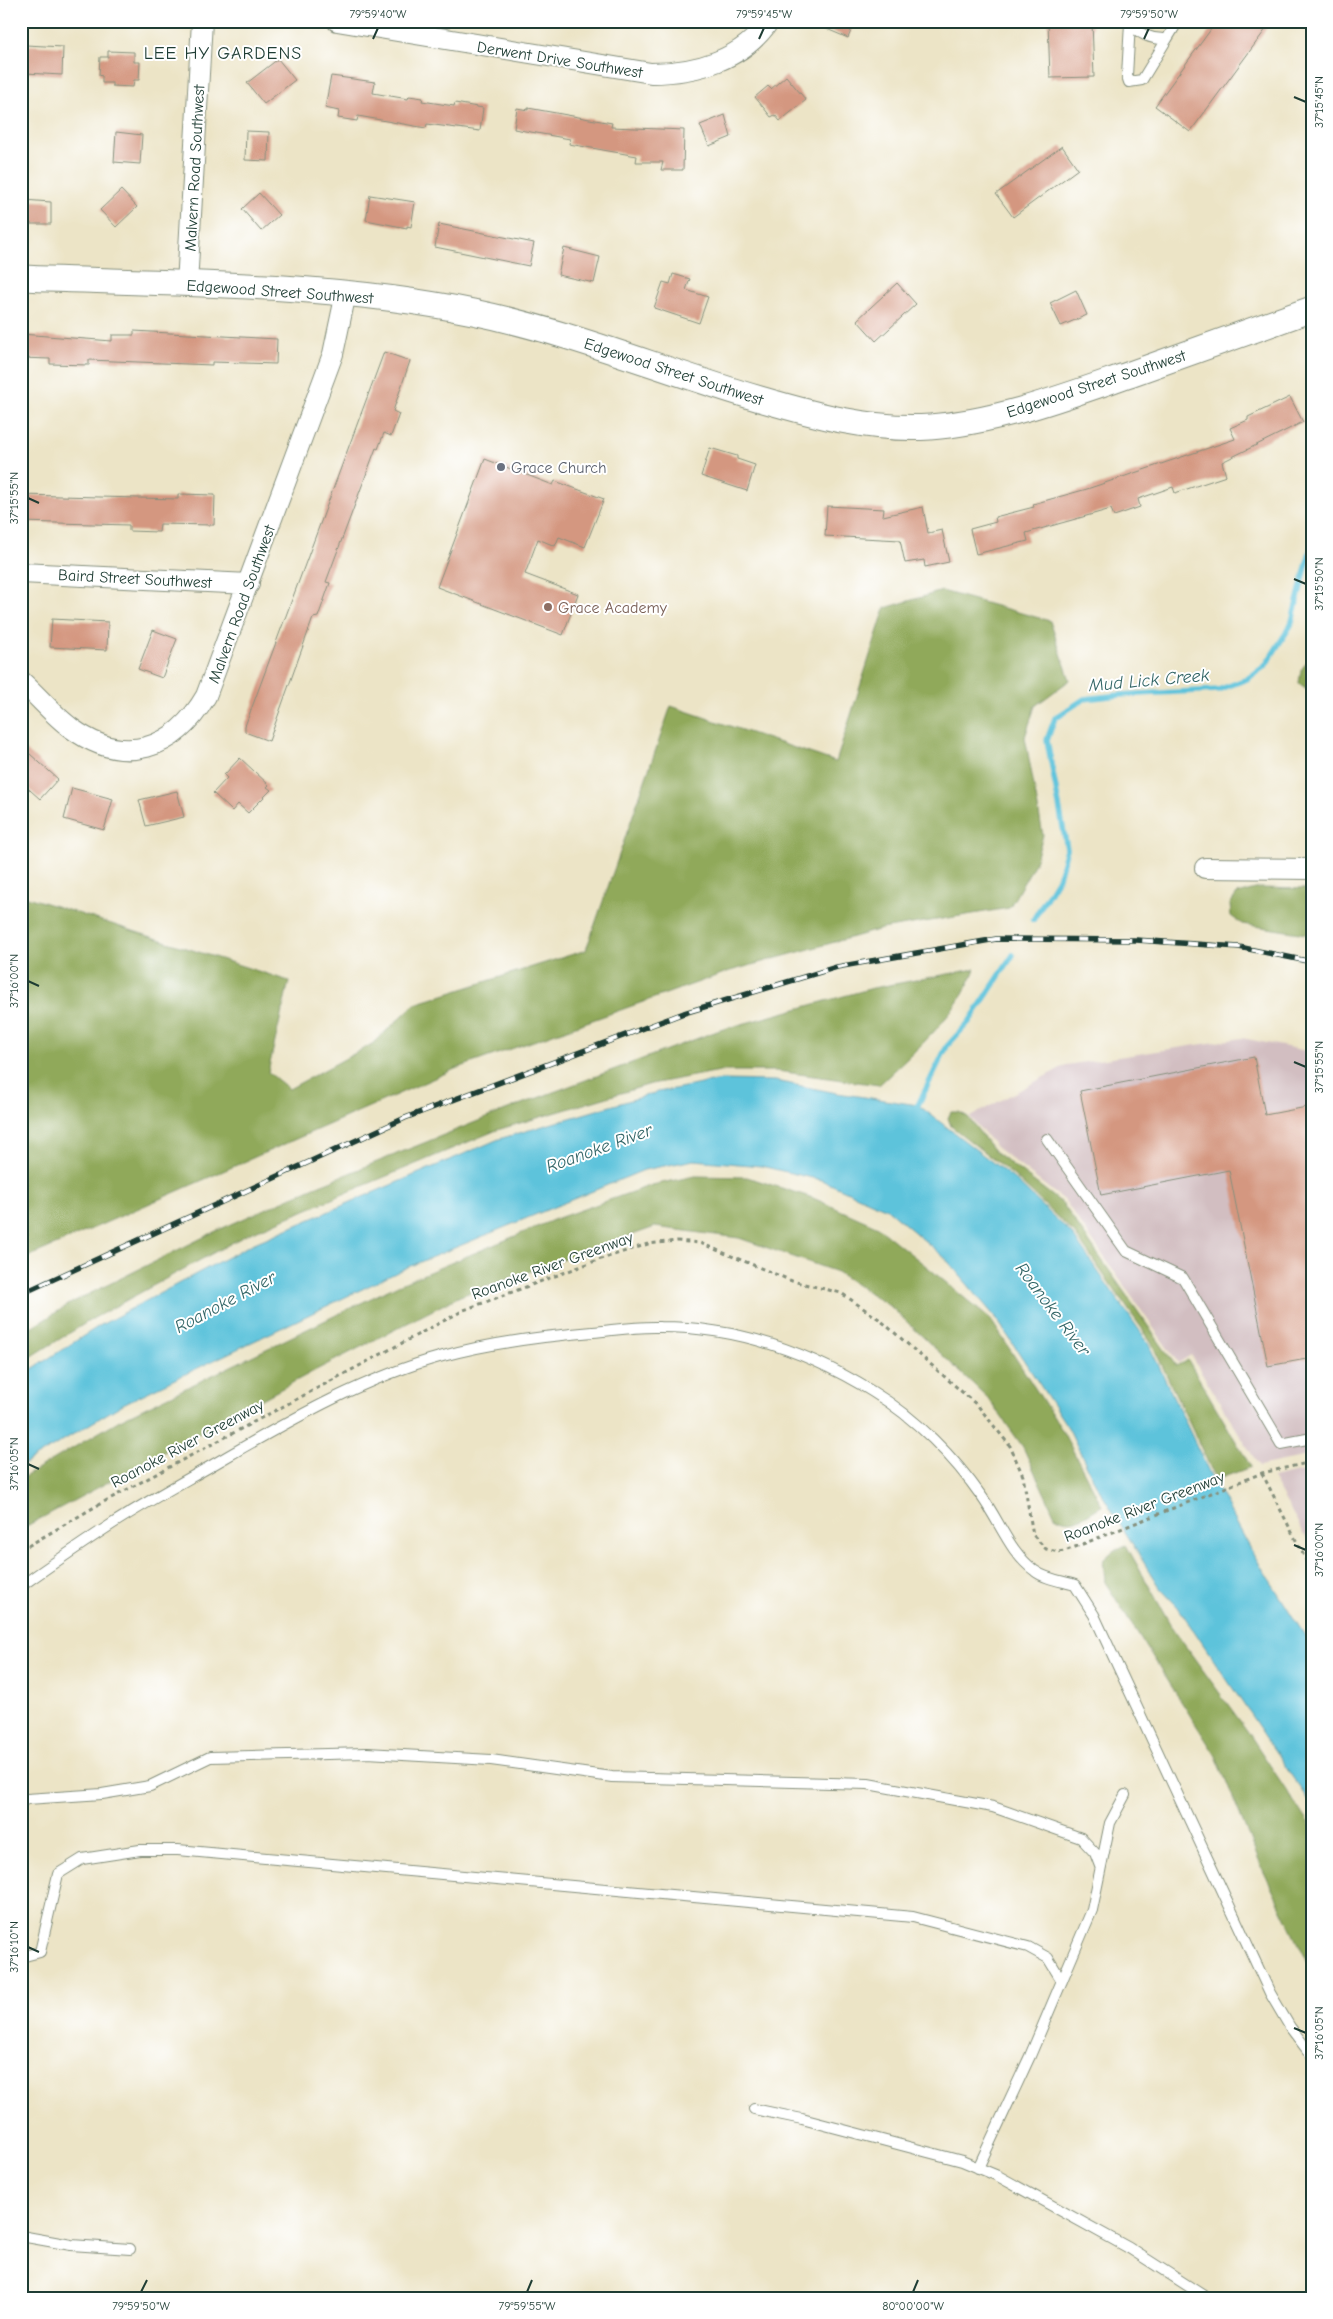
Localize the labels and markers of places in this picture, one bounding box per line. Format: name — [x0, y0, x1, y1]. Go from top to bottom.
place label: Grace Church — [511, 459, 607, 477]
marker: Grace Church — [495, 461, 507, 473]
place label: Grace Academy — [558, 599, 668, 617]
marker: Grace Academy — [542, 601, 554, 613]

